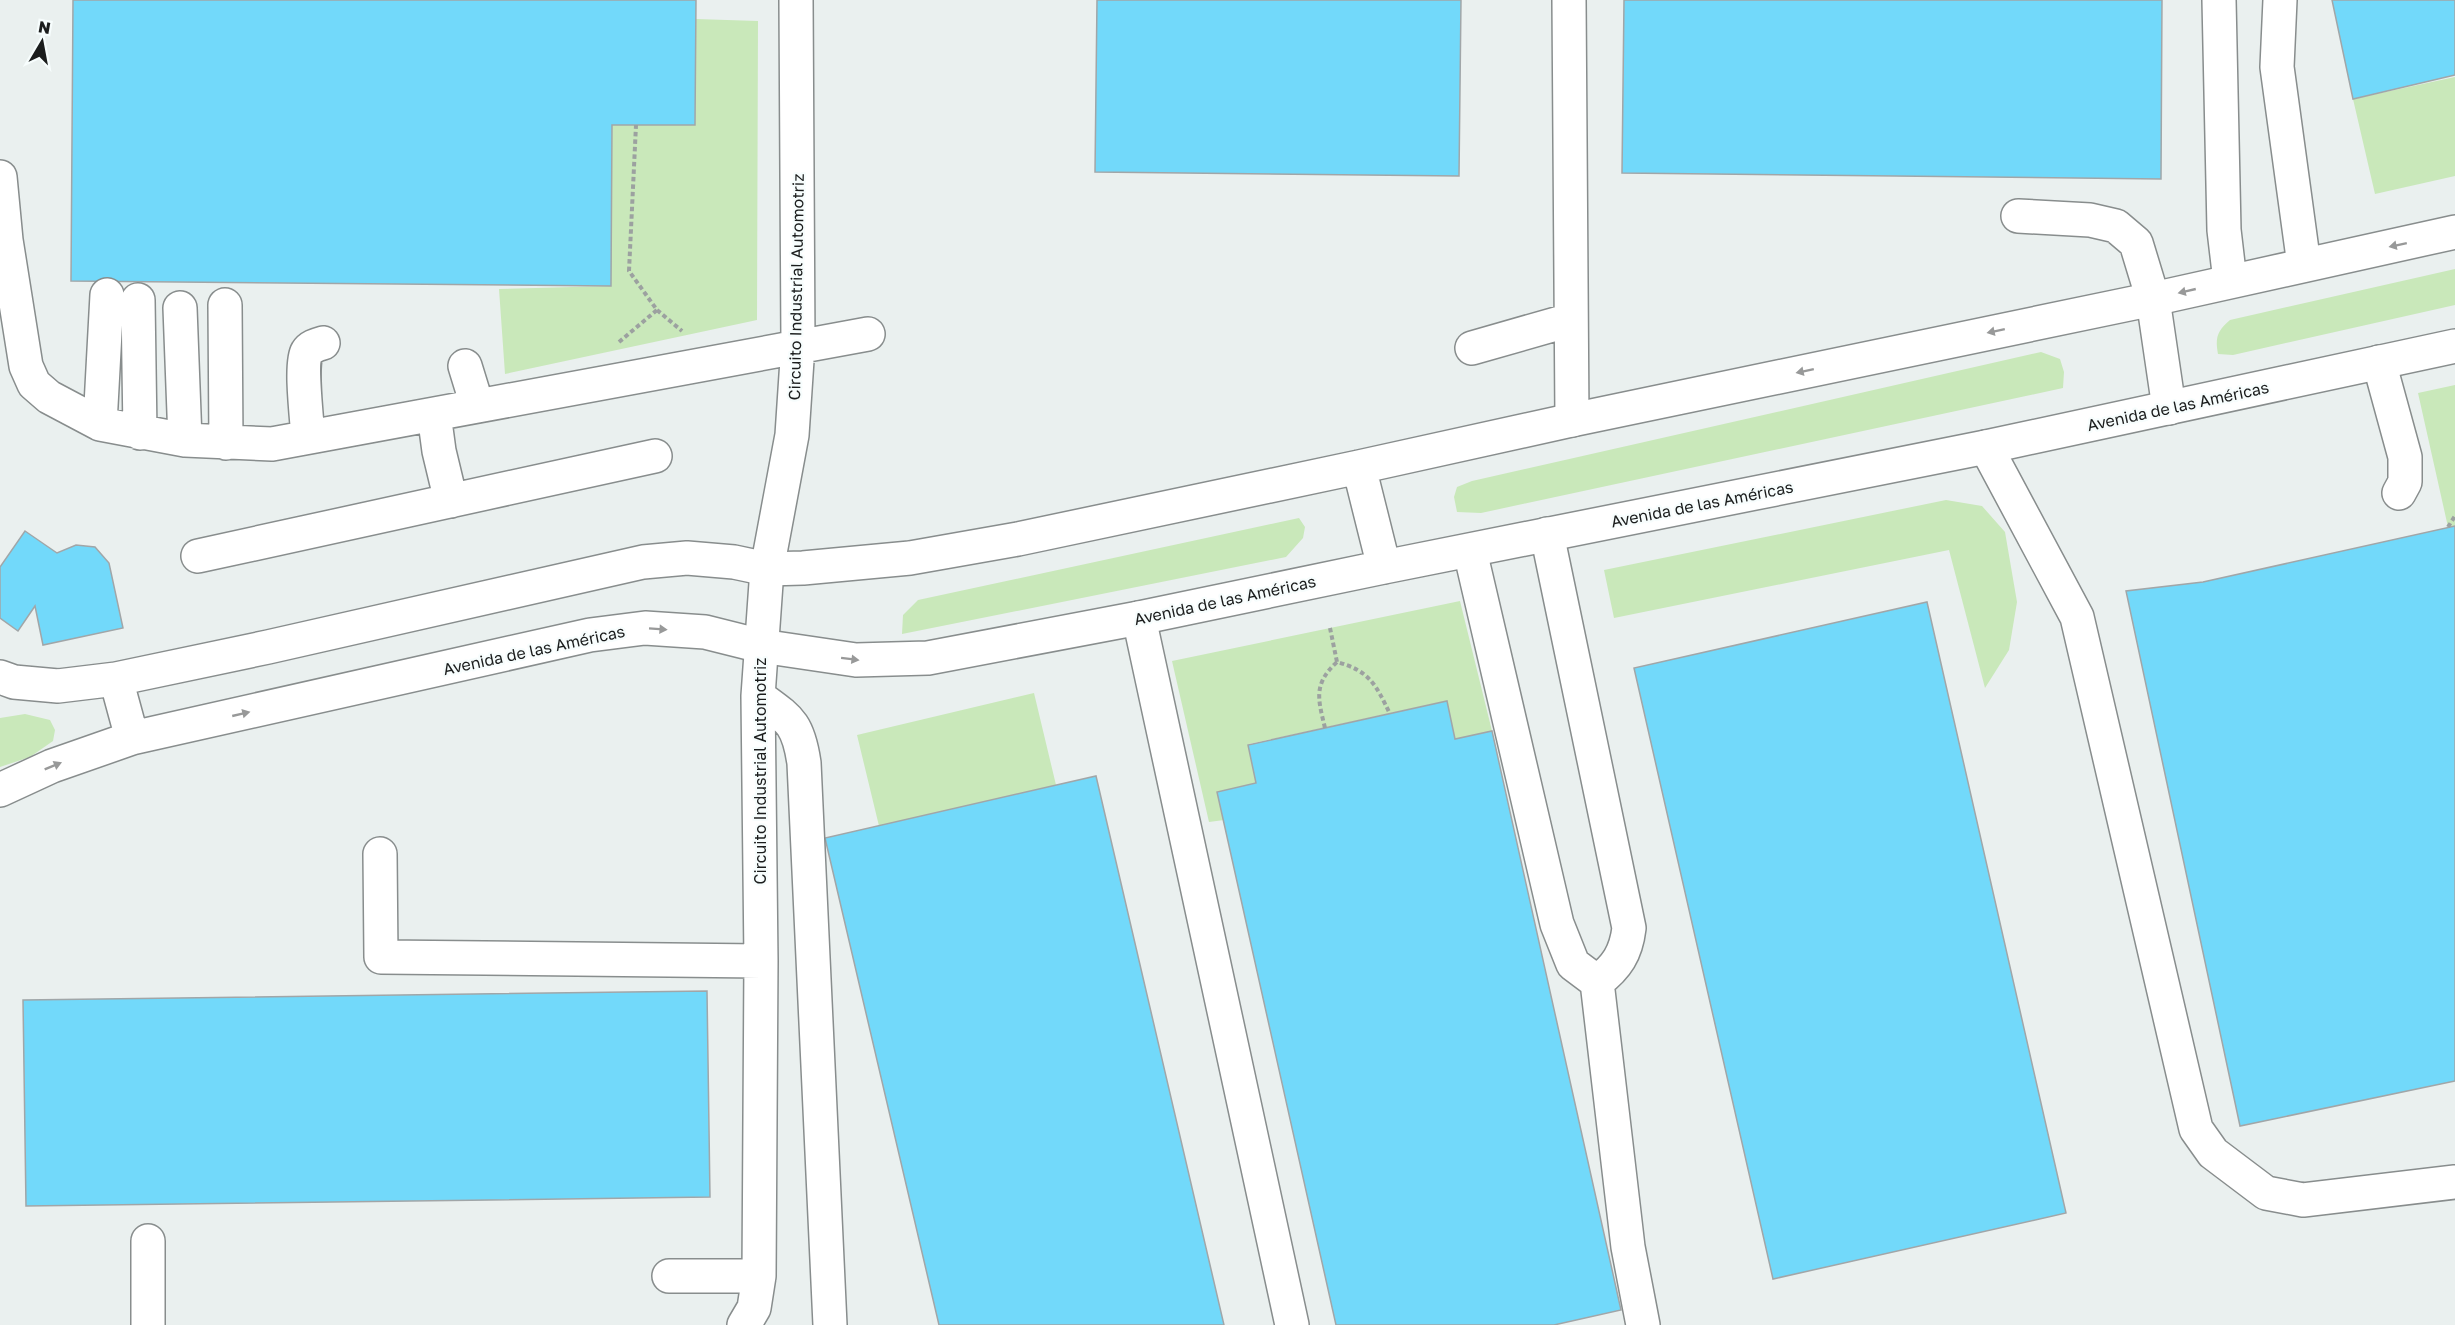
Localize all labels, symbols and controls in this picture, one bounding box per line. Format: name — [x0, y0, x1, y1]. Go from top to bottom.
north arrow — [12, 12, 72, 72]
text: N — [37, 16, 52, 38]
street label: Circuito Industrial Automotriz — [784, 173, 808, 401]
one-way arrow — [2389, 240, 2407, 250]
one-way arrow — [2178, 287, 2196, 297]
one-way arrow — [1987, 327, 2005, 337]
one-way arrow — [1795, 367, 1814, 376]
street label: Avenida de las Américas — [2085, 377, 2271, 435]
street label: Avenida de las Américas — [1609, 476, 1795, 532]
street label: Avenida de las Américas — [1132, 571, 1318, 629]
street label: Avenida de las Américas — [441, 621, 627, 679]
one-way arrow — [648, 624, 667, 633]
one-way arrow — [840, 654, 859, 664]
street label: Circuito Industrial Automotriz — [750, 658, 770, 884]
one-way arrow — [232, 709, 251, 718]
one-way arrow — [45, 761, 63, 771]

